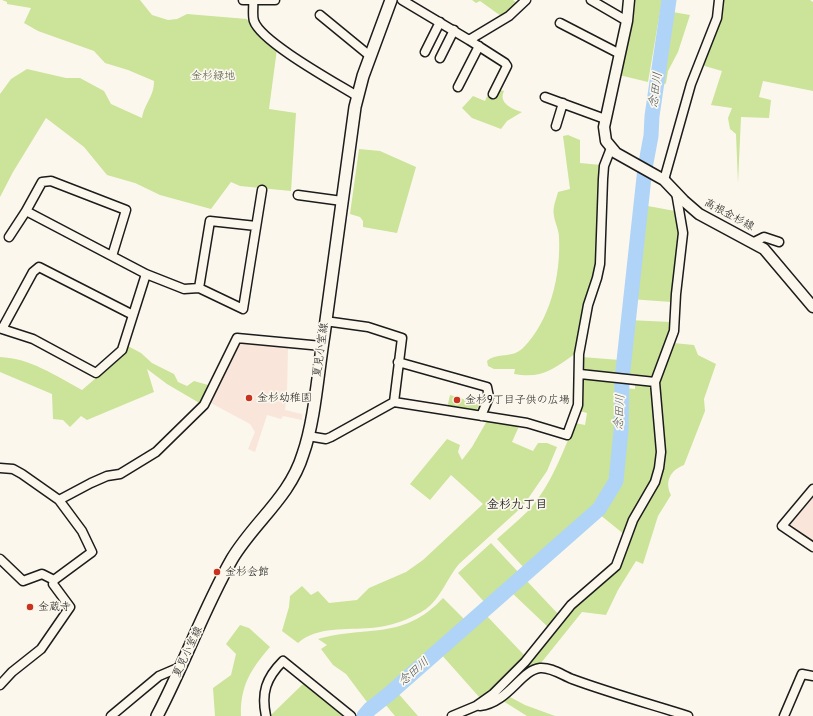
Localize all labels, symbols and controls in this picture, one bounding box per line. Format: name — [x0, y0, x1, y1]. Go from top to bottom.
park label: 金杉緑地 — [191, 69, 235, 83]
water label: 念田川 — [646, 71, 666, 109]
street label: 高根金杉線 — [702, 196, 756, 234]
street label: 夏見小室線 — [311, 322, 331, 378]
place label: 金杉幼稚園 — [257, 391, 312, 405]
marker: 金杉幼稚園 — [244, 393, 254, 403]
place label: 金杉9丁目子供の広場 — [465, 393, 570, 407]
water label: 念田川 — [612, 394, 628, 430]
marker: 金杉9丁目子供の広場 — [452, 395, 462, 405]
district label: 金杉九丁目 — [487, 498, 547, 512]
place label: 金杉会館 — [225, 565, 269, 579]
marker: 金杉会館 — [212, 567, 222, 577]
place label: 金蔵寺 — [38, 600, 71, 614]
marker: 金蔵寺 — [25, 602, 35, 612]
street label: 夏見小室線 — [170, 624, 206, 680]
water label: 念田川 — [396, 655, 432, 689]

